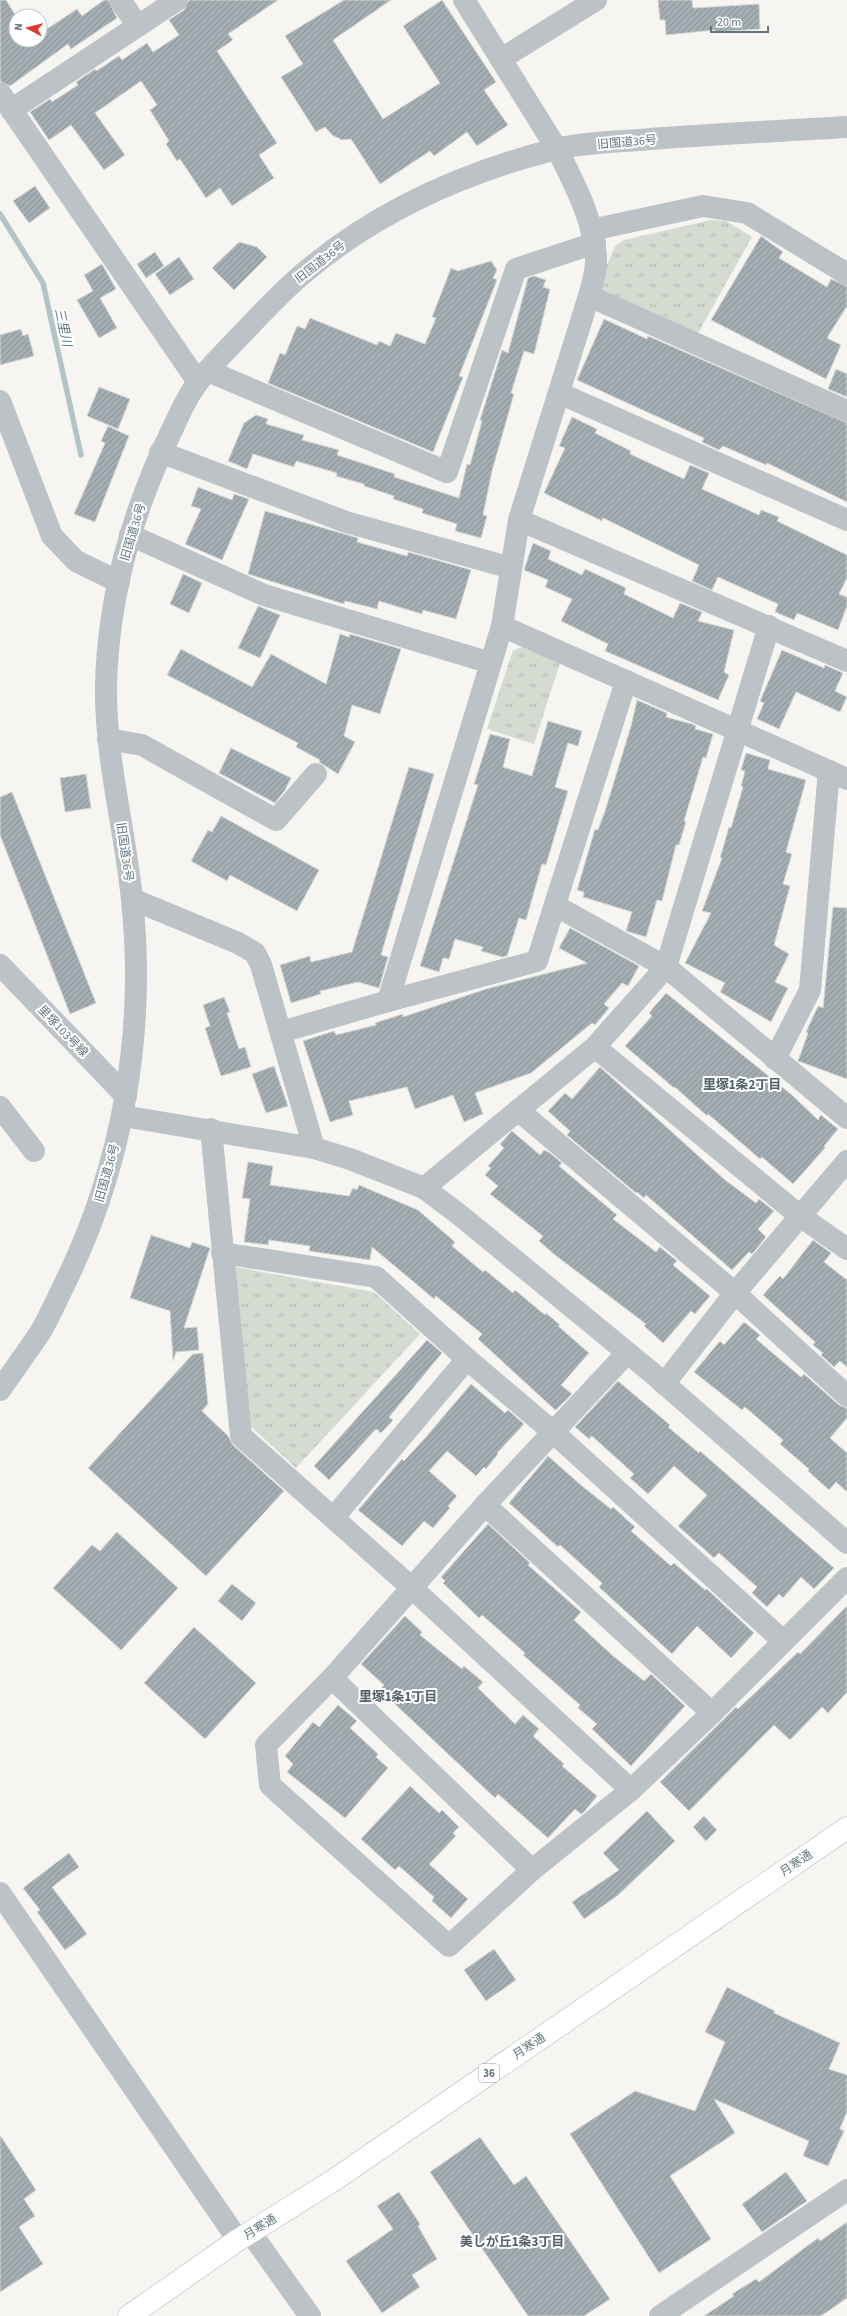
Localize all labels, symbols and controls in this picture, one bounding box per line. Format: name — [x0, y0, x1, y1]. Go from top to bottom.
north arrow — [8, 8, 48, 48]
scale bar — [711, 8, 768, 34]
text: 20 m — [717, 14, 741, 31]
text: N — [11, 22, 26, 31]
street label: 旧国道36号 — [596, 131, 658, 154]
street label: 旧国道36号 — [291, 237, 349, 288]
water label: 三里川 — [50, 306, 76, 350]
street label: 旧国道36号 — [117, 501, 150, 563]
street label: 旧国道36号 — [112, 821, 137, 883]
street label: 里塚103号線 — [34, 1002, 92, 1061]
district label: 里塚1条2丁目 — [703, 1076, 781, 1094]
street label: 旧国道36号 — [91, 1142, 124, 1204]
district label: 里塚1条1丁目 — [359, 1688, 437, 1706]
street label: 月寒通 — [777, 1846, 816, 1881]
street label: 月寒通 — [510, 2029, 549, 2064]
road number: 36 — [479, 2064, 499, 2082]
street label: 月寒通 — [240, 2211, 280, 2244]
district label: 美しが丘1条3丁目 — [460, 2233, 564, 2251]

